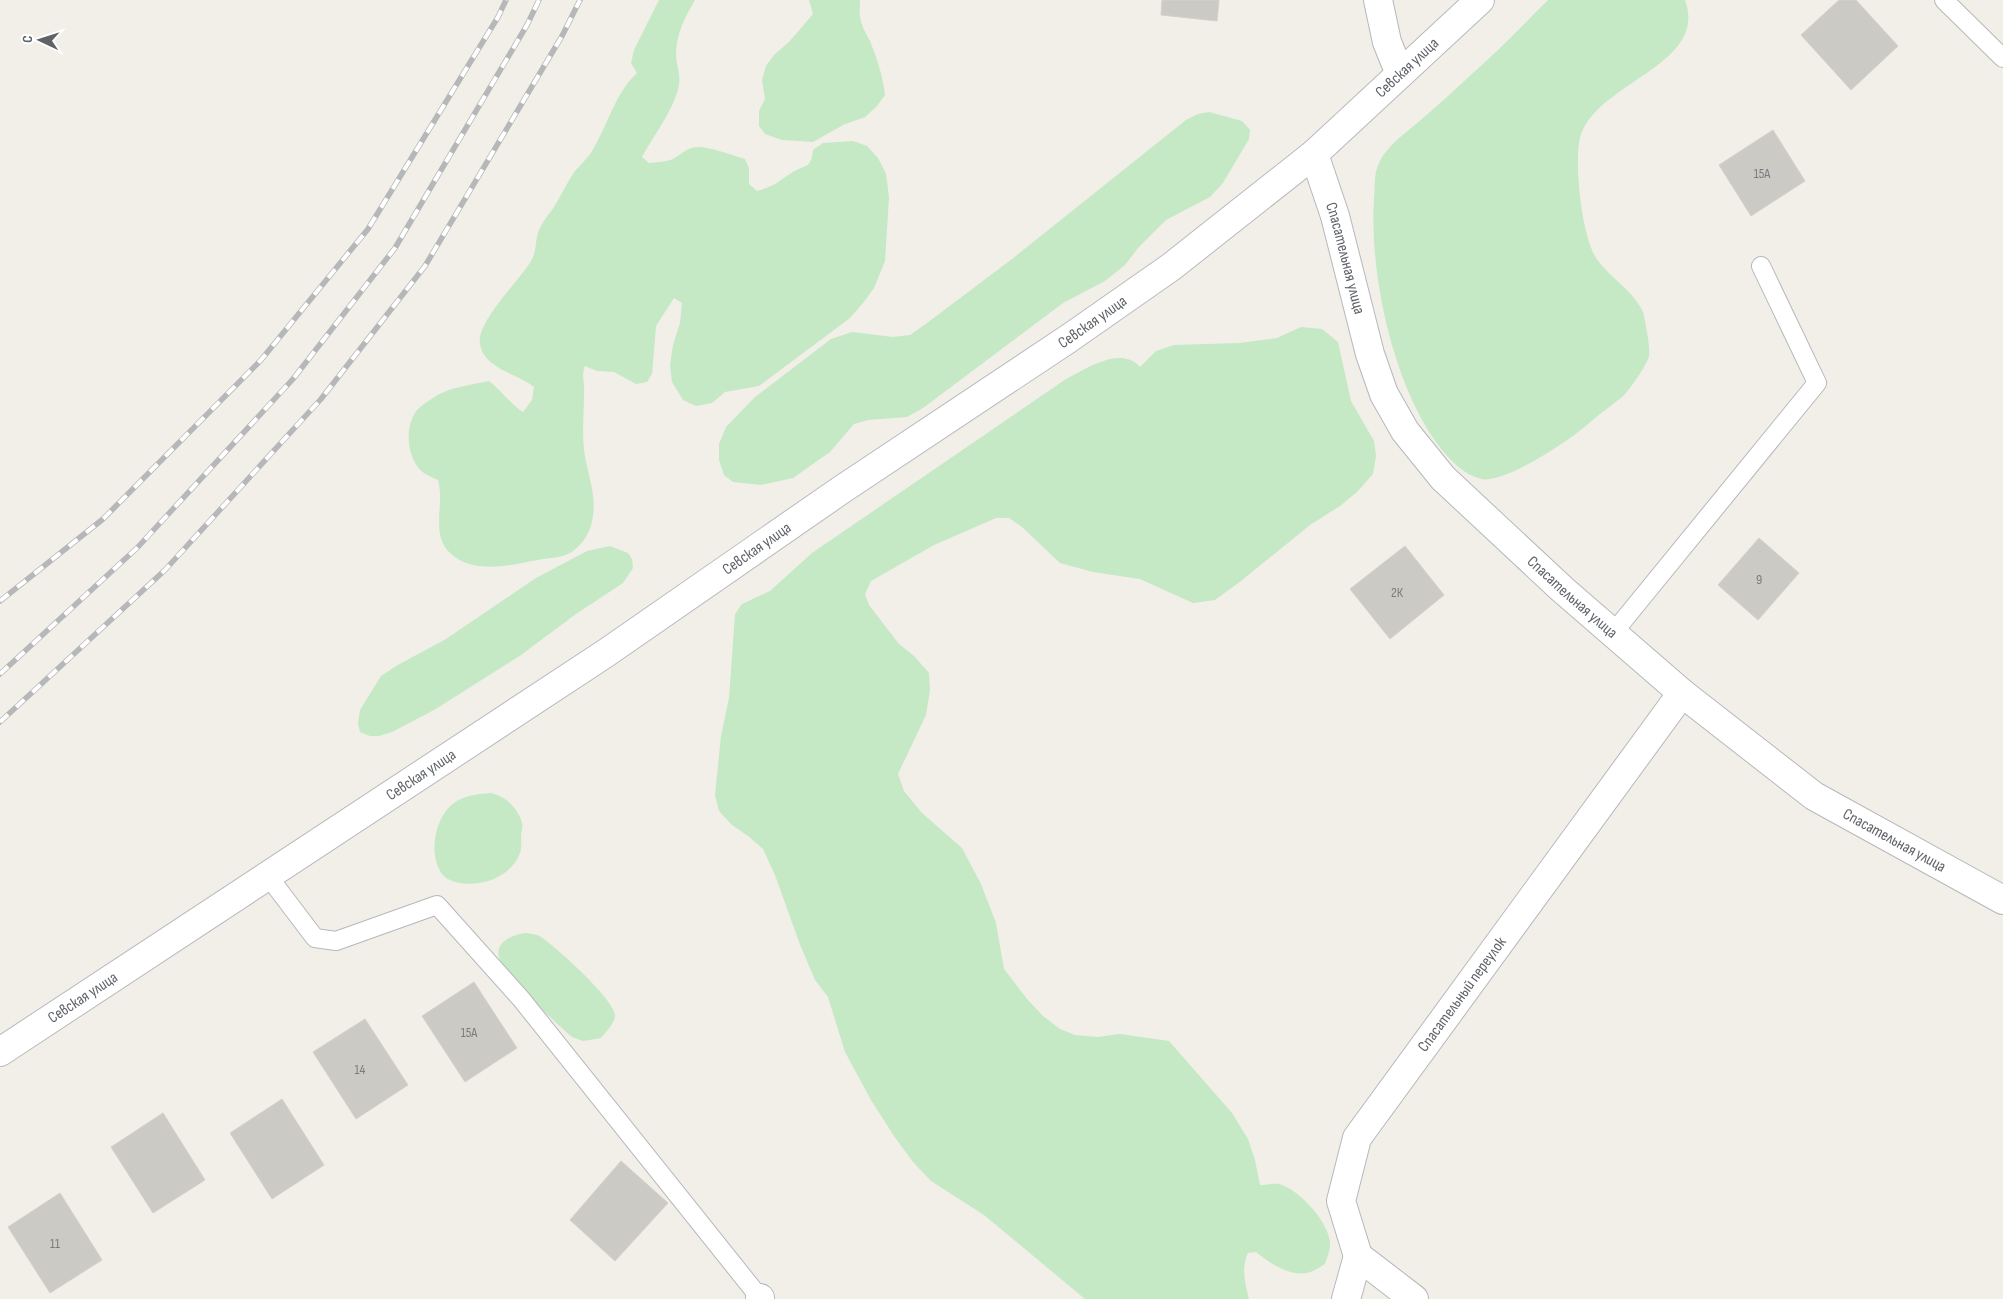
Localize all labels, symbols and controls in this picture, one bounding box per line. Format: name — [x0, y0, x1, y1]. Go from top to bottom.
north arrow — [15, 15, 65, 65]
street label: Севская улица — [1371, 34, 1443, 102]
text: С — [19, 35, 36, 43]
house number: 15А — [1754, 165, 1771, 182]
street label: Спасательная улица — [1322, 200, 1369, 316]
street label: Севская улица — [1055, 291, 1130, 352]
street label: Севская улица — [719, 518, 795, 579]
street label: Спасательная улица — [1523, 552, 1621, 642]
house number: 9 — [1756, 571, 1762, 588]
house number: 2К — [1391, 584, 1404, 601]
street label: Севская улица — [383, 745, 459, 805]
street label: Спасательная улица — [1840, 804, 1949, 876]
street label: Спасательный переулок — [1414, 933, 1511, 1056]
street label: Севская улица — [44, 968, 121, 1027]
house number: 15А — [461, 1024, 478, 1041]
house number: 14 — [355, 1061, 366, 1078]
house number: 11 — [50, 1235, 60, 1252]

